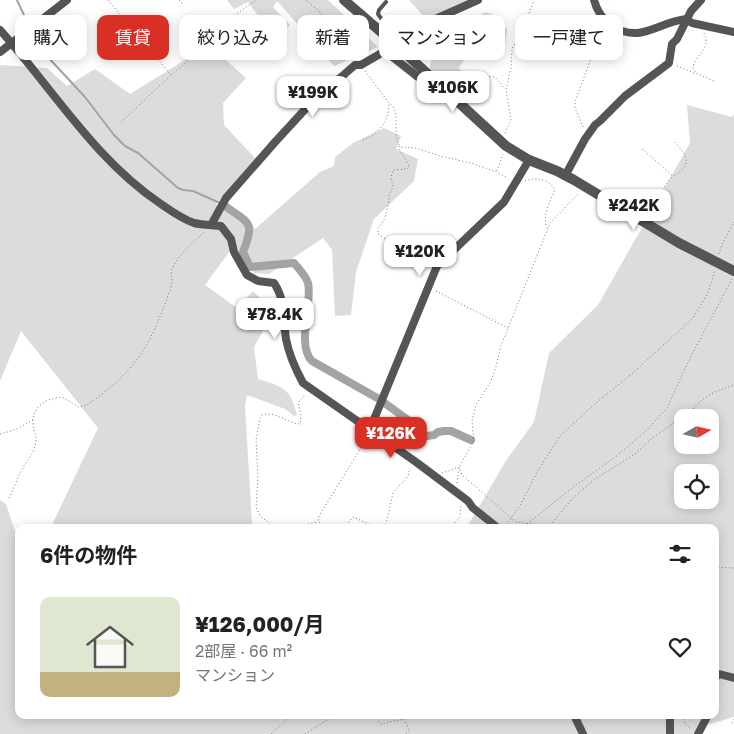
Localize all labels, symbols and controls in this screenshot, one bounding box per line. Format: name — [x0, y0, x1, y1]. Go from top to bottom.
chip: 購入 — [15, 15, 87, 60]
chip: 賃貸 — [97, 15, 169, 60]
chip: 絞り込み — [179, 15, 287, 60]
chip: 新着 — [297, 15, 369, 60]
chip: マンション — [379, 15, 505, 60]
chip: 一戸建て — [515, 15, 623, 60]
pin: ¥106K — [418, 70, 488, 113]
pin: ¥199K — [278, 76, 348, 118]
text: ¥106K — [428, 77, 478, 97]
text: ¥199K — [288, 82, 338, 102]
pin: ¥242K — [599, 188, 669, 231]
text: ¥242K — [608, 195, 660, 215]
pin: ¥120K — [385, 234, 455, 277]
text: ¥120K — [395, 241, 445, 261]
pin: ¥78.4K — [234, 298, 316, 340]
text: ¥78.4K — [247, 304, 303, 324]
north arrow — [674, 409, 719, 454]
map controls — [674, 409, 719, 509]
pin: ¥126K — [356, 416, 426, 459]
text: ¥126K — [366, 423, 416, 443]
button: locate — [674, 464, 719, 509]
icon: filters — [666, 540, 694, 568]
text: 6件の物件 — [40, 542, 137, 568]
text: ¥126,000/月 — [195, 611, 325, 637]
icon: home — [80, 617, 140, 677]
icon: heart — [666, 633, 694, 661]
text: 2部屋 · 66 m² — [195, 641, 292, 661]
text: マンション — [195, 665, 275, 685]

